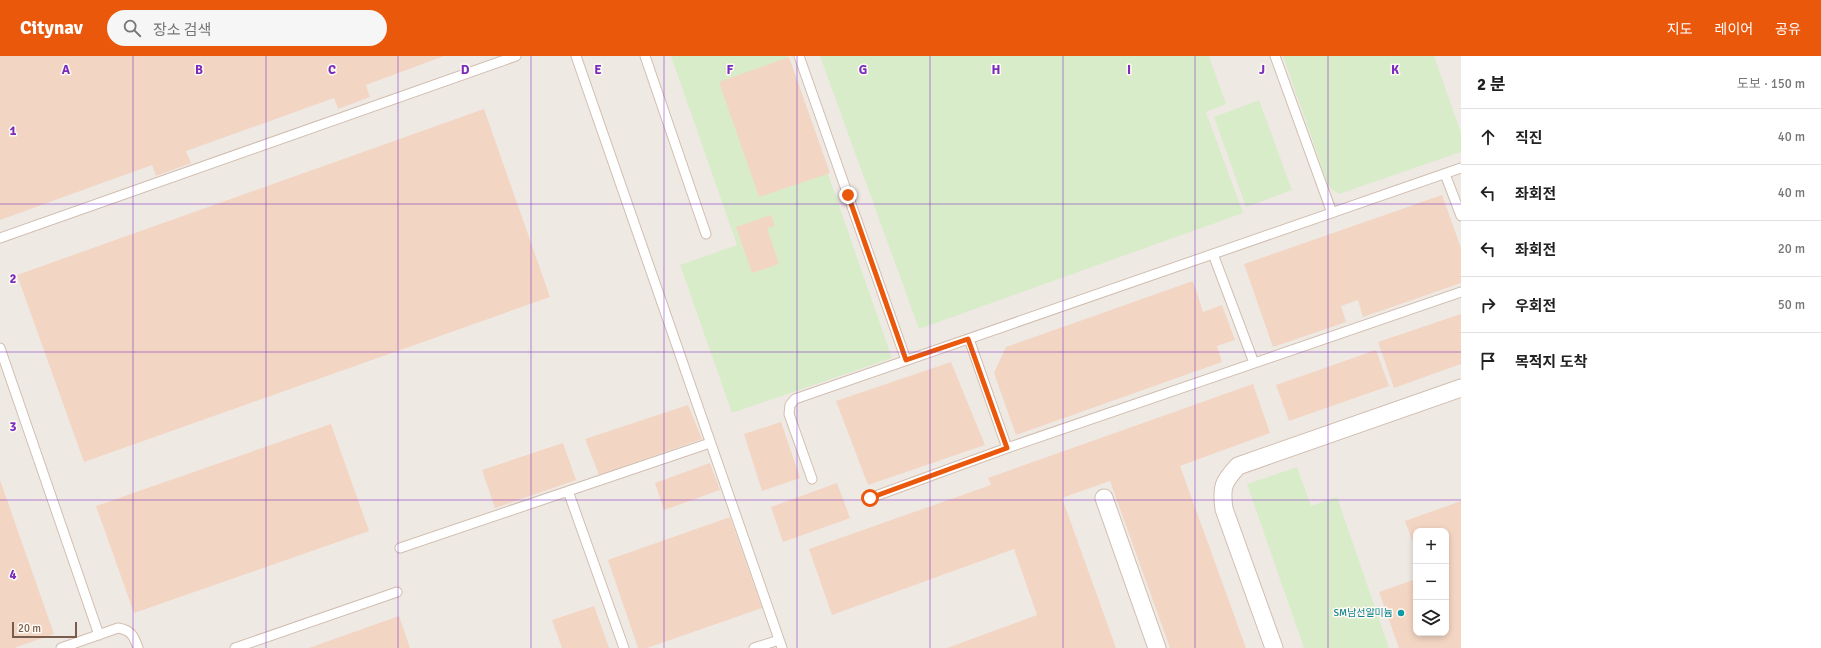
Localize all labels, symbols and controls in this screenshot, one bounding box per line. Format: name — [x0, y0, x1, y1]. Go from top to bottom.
search box — [107, 10, 387, 46]
text: Citynav — [20, 16, 83, 40]
icon: search — [121, 17, 143, 39]
text: 장소 검색 — [153, 21, 211, 39]
text: 지도 — [1667, 21, 1693, 38]
text: 레이어 — [1715, 21, 1753, 38]
text: 공유 — [1775, 21, 1801, 38]
text: A — [62, 62, 71, 78]
text: B — [195, 62, 203, 78]
text: C — [328, 62, 336, 78]
text: D — [461, 62, 470, 78]
text: E — [594, 62, 602, 78]
text: F — [727, 62, 734, 78]
text: G — [859, 62, 867, 78]
text: H — [992, 62, 1000, 78]
text: I — [1127, 62, 1131, 78]
text: J — [1259, 62, 1265, 78]
text: K — [1391, 62, 1399, 78]
text: 2 분 — [1477, 74, 1506, 95]
text: 도보 · 150 m — [1737, 76, 1805, 92]
text: 1 — [9, 123, 17, 139]
icon: ahead — [1477, 126, 1499, 148]
text: 직진 — [1515, 129, 1543, 147]
text: 40 m — [1778, 129, 1805, 145]
icon: left — [1477, 182, 1499, 204]
text: 좌회전 — [1515, 185, 1556, 203]
text: 40 m — [1778, 185, 1805, 201]
route end — [839, 186, 857, 204]
icon: left — [1477, 238, 1499, 260]
text: 좌회전 — [1515, 241, 1556, 259]
text: 20 m — [1778, 241, 1805, 257]
text: 2 — [9, 271, 17, 287]
icon: right — [1477, 294, 1499, 316]
text: 우회전 — [1515, 297, 1556, 315]
text: 50 m — [1778, 297, 1805, 313]
icon: arrive — [1477, 350, 1499, 372]
text: 목적지 도착 — [1515, 353, 1587, 371]
text: 3 — [9, 419, 17, 435]
route start — [861, 489, 879, 507]
map controls — [1413, 528, 1449, 636]
button: + — [1413, 528, 1449, 564]
button: − — [1413, 564, 1449, 600]
text: 4 — [9, 567, 17, 583]
button: layers — [1413, 600, 1449, 636]
place label: SM남선알미늄 — [1333, 607, 1393, 619]
marker: SM남선알미늄 — [1396, 608, 1406, 618]
scale bar — [12, 620, 77, 639]
text: 20 m — [18, 622, 41, 635]

